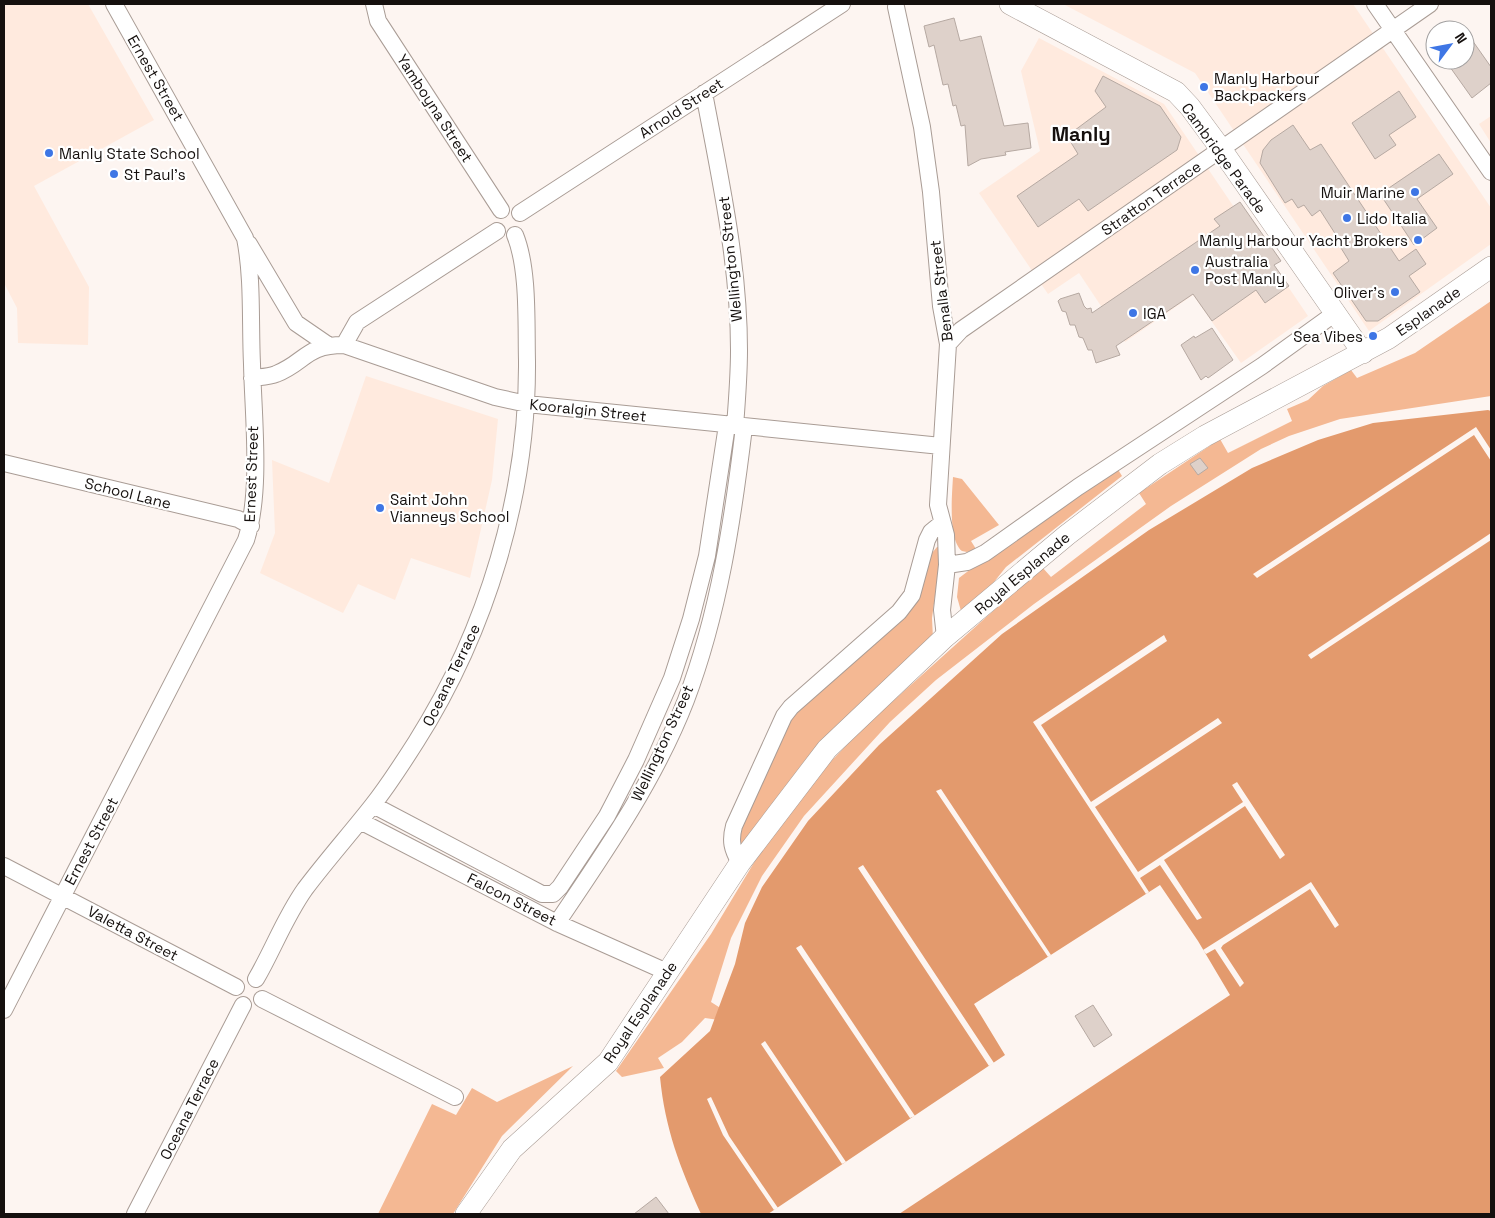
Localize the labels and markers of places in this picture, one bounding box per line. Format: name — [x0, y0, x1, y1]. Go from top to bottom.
place label: Manly Harbour Backpackers — [1214, 69, 1320, 105]
marker: Manly Harbour Backpackers — [1198, 81, 1210, 93]
place label: Manly State School — [59, 144, 200, 163]
marker: Manly State School — [43, 147, 55, 159]
place label: St Paul's — [124, 165, 186, 184]
marker: St Paul's — [108, 168, 120, 180]
place label: Muir Marine — [1321, 183, 1405, 202]
marker: Muir Marine — [1409, 186, 1421, 198]
place label: Lido Italia — [1357, 209, 1427, 228]
marker: Lido Italia — [1341, 212, 1353, 224]
place label: Manly Harbour Yacht Brokers — [1199, 231, 1408, 250]
marker: Manly Harbour Yacht Brokers — [1412, 234, 1424, 246]
place label: Australia Post Manly — [1205, 252, 1285, 288]
marker: Australia Post Manly — [1189, 264, 1201, 276]
place label: Oliver's — [1334, 283, 1385, 302]
marker: Oliver's — [1389, 286, 1401, 298]
place label: IGA — [1143, 304, 1167, 323]
marker: IGA — [1127, 307, 1139, 319]
place label: Sea Vibes — [1293, 327, 1363, 346]
marker: Sea Vibes — [1367, 330, 1379, 342]
place label: Saint John Vianneys School — [390, 490, 509, 526]
marker: Saint John Vianneys School — [374, 502, 386, 514]

